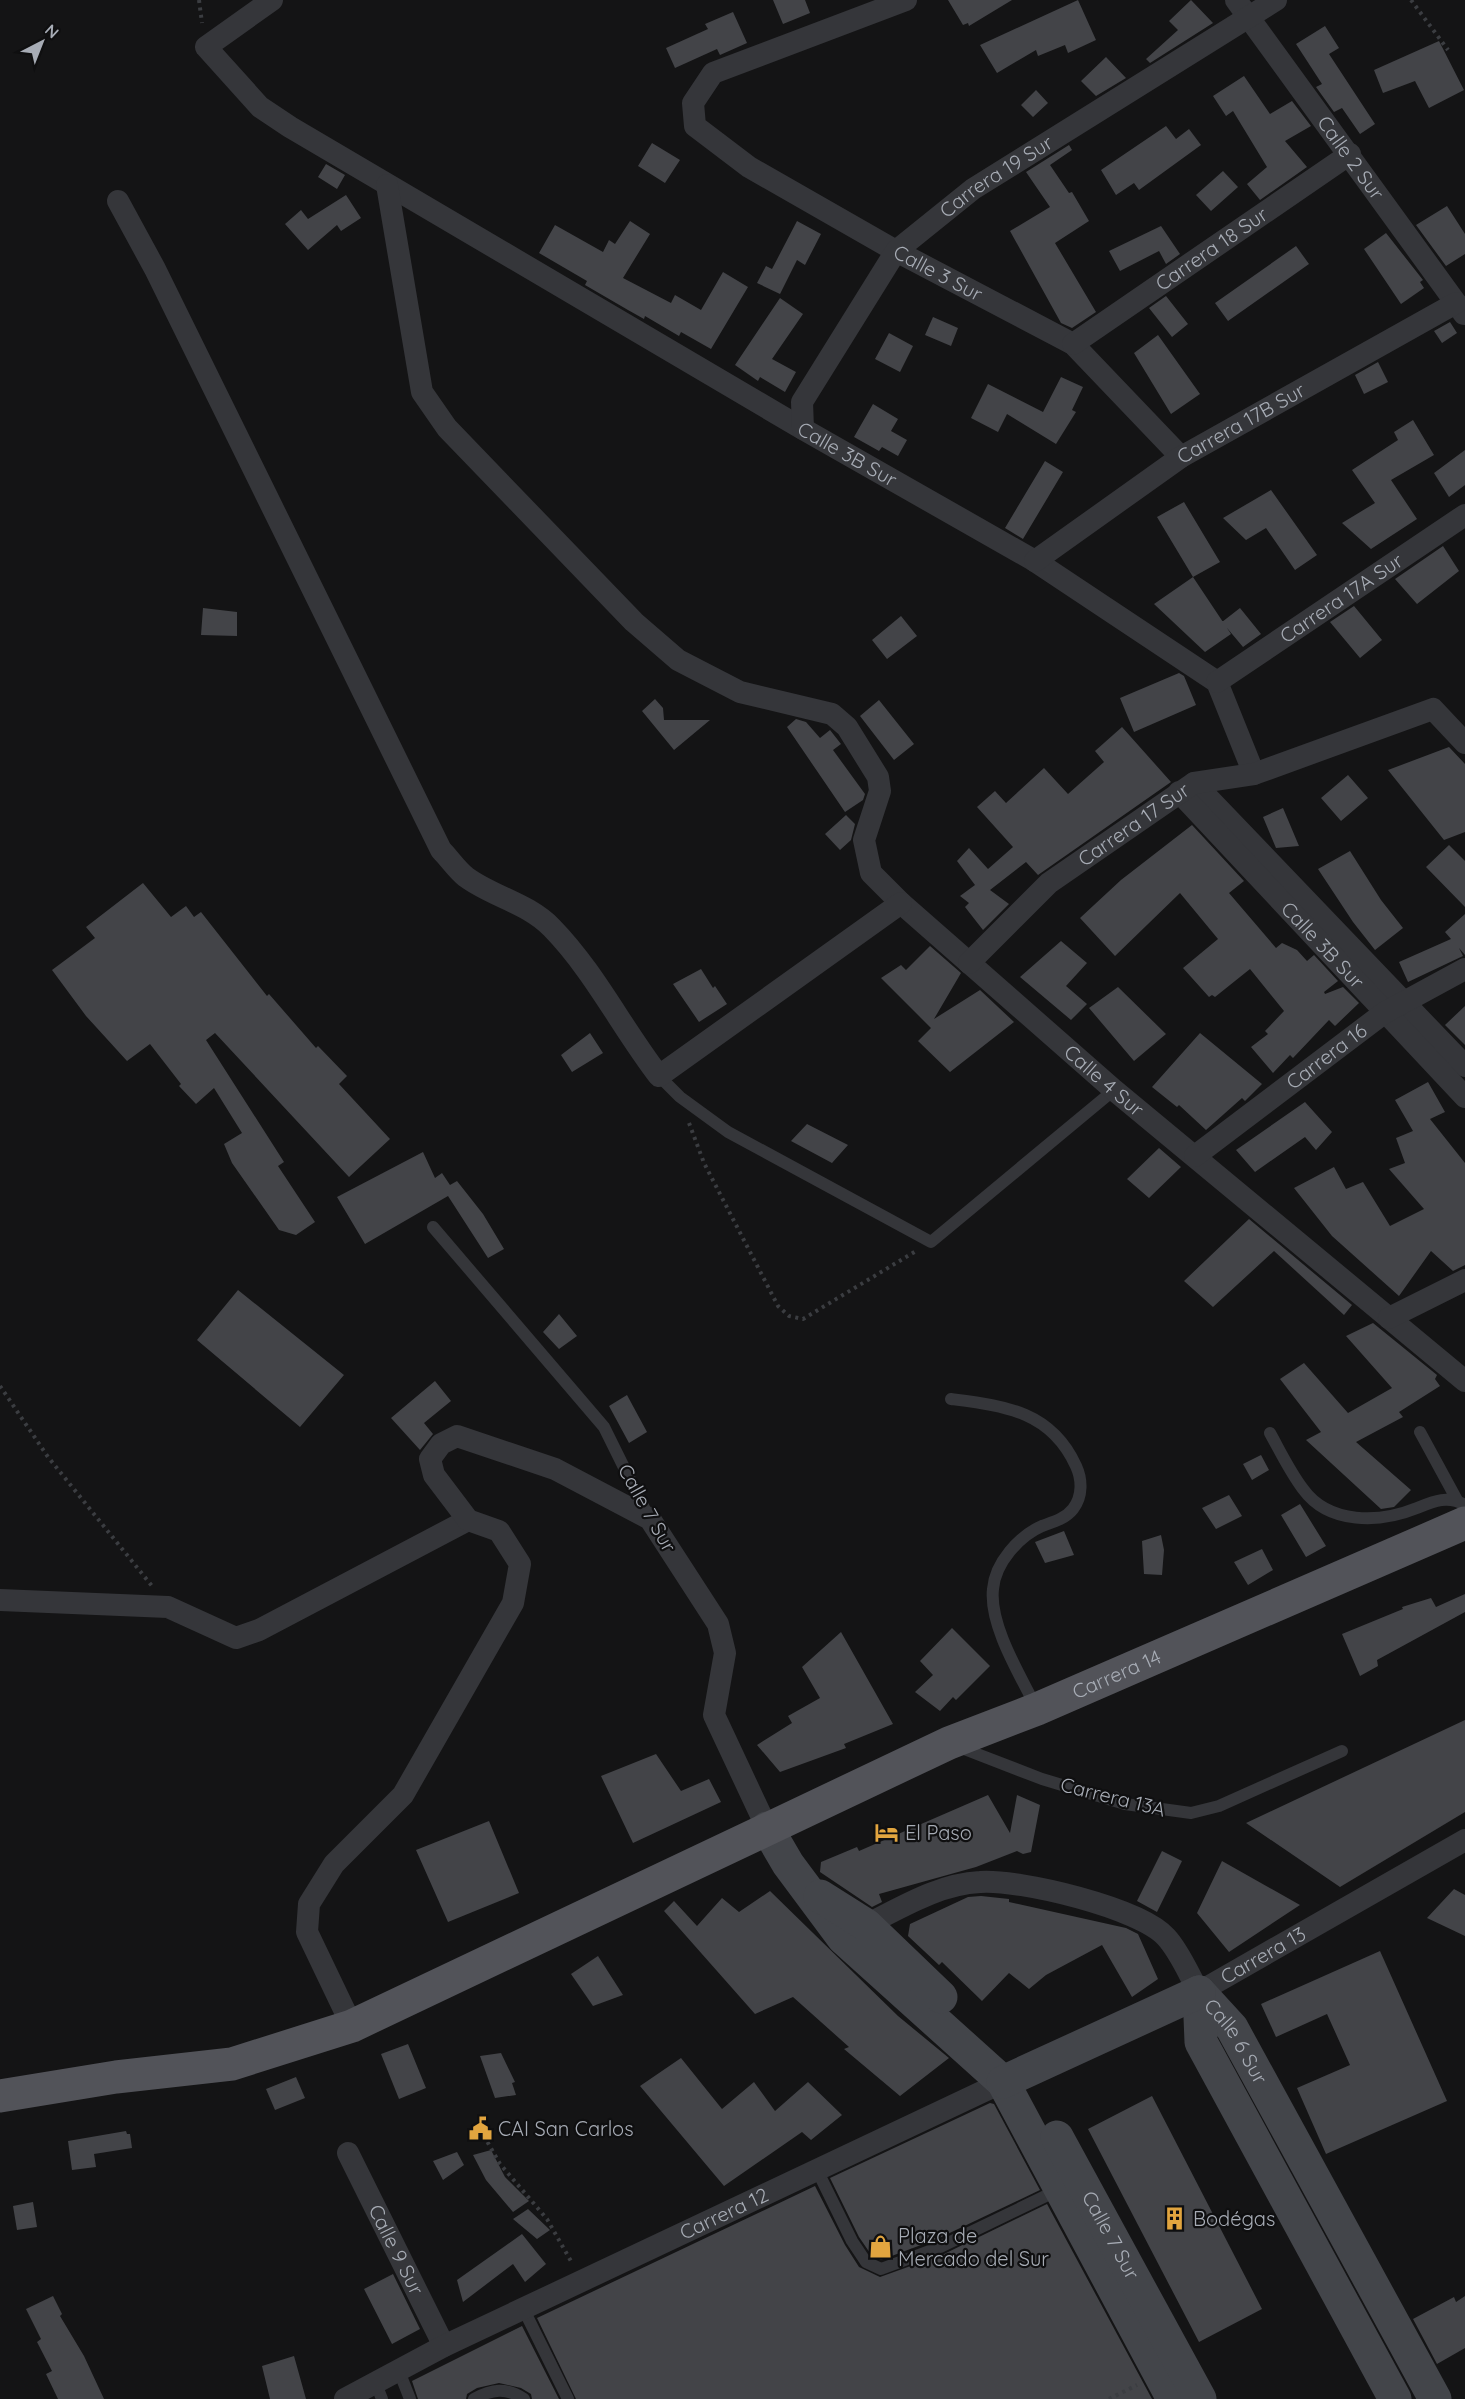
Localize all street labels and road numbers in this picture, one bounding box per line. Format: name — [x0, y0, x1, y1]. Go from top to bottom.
street label: Calle 2 Sur — [1312, 111, 1390, 205]
street label: Carrera 19 Sur — [934, 129, 1057, 223]
street label: Carrera 18 Sur — [1150, 201, 1272, 296]
street label: Calle 3 Sur — [889, 239, 987, 306]
street label: Carrera 17B Sur — [1172, 377, 1310, 469]
street label: Calle 3B Sur — [793, 416, 902, 492]
street label: Carrera 17A Sur — [1275, 547, 1408, 648]
street label: Carrera 17 Sur — [1073, 777, 1194, 871]
street label: Calle 3B Sur — [1276, 896, 1370, 994]
street label: Carrera 16 — [1281, 1017, 1372, 1095]
street label: Calle 4 Sur — [1059, 1039, 1149, 1122]
street label: Calle 7 Sur — [613, 1459, 682, 1556]
street label: Carrera 14 — [1068, 1644, 1165, 1704]
street label: Carrera 13A — [1058, 1771, 1168, 1822]
street label: Carrera 13 — [1216, 1921, 1310, 1989]
street label: Calle 6 Sur — [1199, 1993, 1273, 2088]
street label: Carrera 12 — [676, 2182, 772, 2245]
street label: Calle 7 Sur — [1077, 2186, 1145, 2284]
street label: Calle 9 Sur — [364, 2200, 430, 2299]

